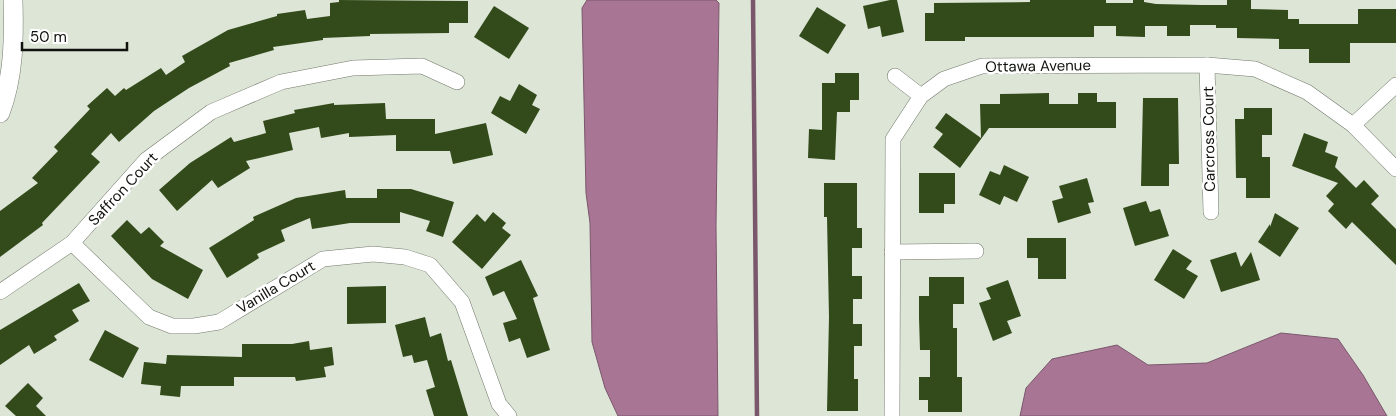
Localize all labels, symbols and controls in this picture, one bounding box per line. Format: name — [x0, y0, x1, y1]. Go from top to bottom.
scale bar — [22, 20, 128, 52]
text: 50 m — [30, 27, 67, 47]
street label: Ottawa Avenue — [985, 55, 1091, 77]
street label: Carcross Court — [1198, 86, 1220, 192]
street label: Saffron Court — [84, 148, 162, 230]
street label: Vanilla Court — [233, 256, 319, 318]

